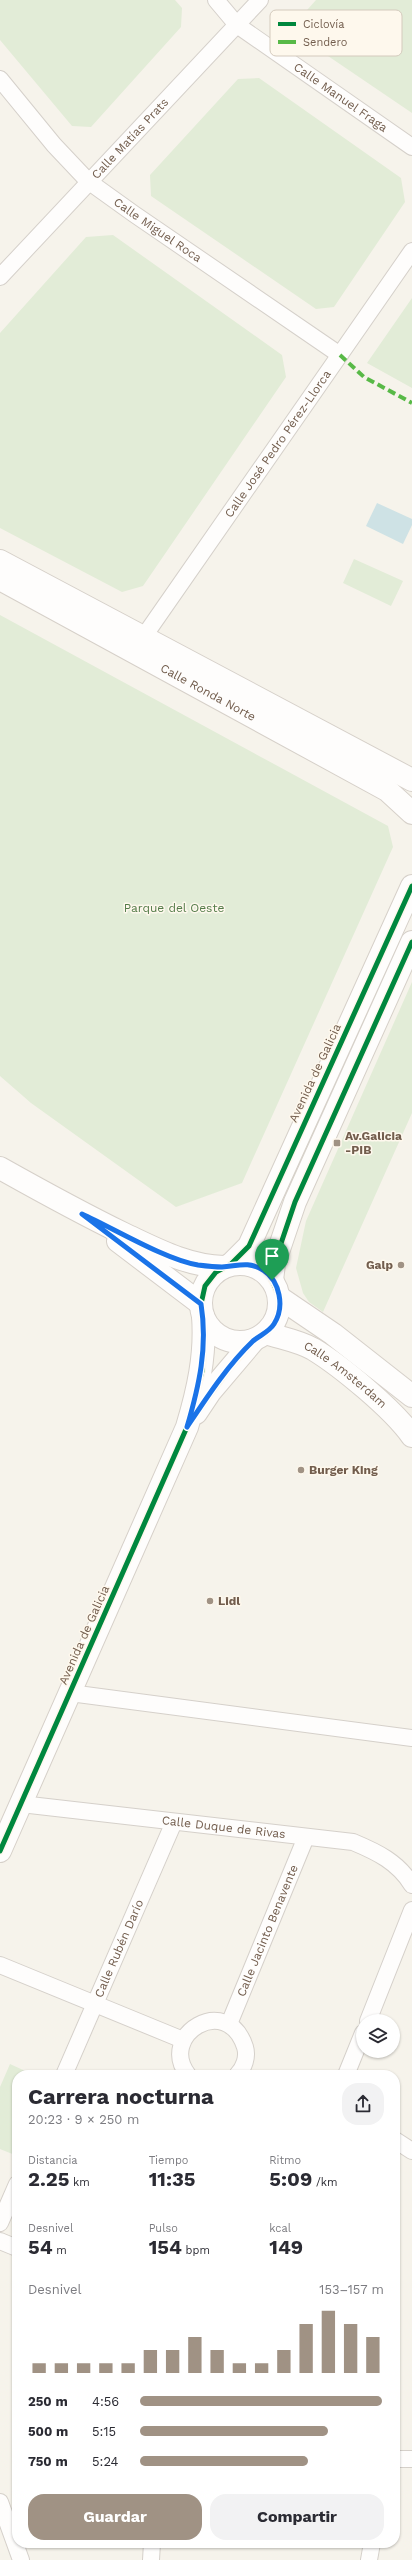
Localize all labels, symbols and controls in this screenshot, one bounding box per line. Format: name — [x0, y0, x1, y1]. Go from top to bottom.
legend — [270, 10, 402, 56]
text: Ciclovía — [303, 18, 344, 31]
text: Sendero — [303, 36, 347, 49]
street label: Calle Manuel Fraga — [291, 60, 390, 135]
street label: Calle Matías Prats — [89, 95, 171, 182]
street label: Calle Miguel Roca — [111, 195, 204, 265]
street label: Calle José Pedro Pérez-Llorca — [222, 367, 334, 520]
street label: Calle Ronda Norte — [158, 661, 258, 724]
park label: Parque del Oeste — [124, 901, 224, 915]
street label: Avenida de Galicia — [286, 1021, 344, 1124]
place label: Av.Galicia -PIB — [345, 1129, 402, 1157]
marker: Av.Galicia -PIB — [332, 1138, 342, 1148]
pin — [255, 1239, 289, 1280]
icon: arrive — [261, 1245, 283, 1267]
place label: Galp — [366, 1258, 393, 1272]
marker: Galp — [396, 1260, 406, 1270]
street label: Calle Amsterdam — [302, 1339, 390, 1411]
place label: Burger King — [309, 1463, 378, 1477]
marker: Burger King — [296, 1465, 306, 1475]
street label: Avenida de Galicia — [56, 1583, 112, 1687]
place label: Lidl — [218, 1594, 240, 1608]
marker: Lidl — [205, 1596, 215, 1606]
street label: Calle Duque de Rivas — [161, 1813, 286, 1841]
street label: Calle Jacinto Benavente — [234, 1862, 301, 1999]
street label: Calle Rubén Darío — [92, 1897, 146, 2000]
map controls — [356, 2014, 400, 2058]
button: layers — [356, 2014, 400, 2058]
button: share — [342, 2083, 384, 2125]
text: Carrera nocturna — [28, 2084, 214, 2109]
text: 20:23 · 9 × 250 m — [28, 2112, 139, 2127]
text: Distancia — [28, 2154, 78, 2167]
text: Tiempo — [149, 2154, 188, 2167]
text: Ritmo — [269, 2154, 301, 2167]
text: 2.25 — [28, 2167, 69, 2191]
text: 11:35 — [149, 2167, 195, 2191]
text: 5:09 — [269, 2167, 312, 2191]
text: km — [69, 2176, 90, 2189]
text: /km — [312, 2176, 338, 2189]
text: Desnivel — [28, 2222, 73, 2235]
text: Pulso — [149, 2222, 178, 2235]
text: kcal — [269, 2222, 291, 2235]
text: 54 — [28, 2235, 53, 2259]
text: 154 — [149, 2235, 182, 2259]
text: 149 — [269, 2235, 303, 2259]
text: m — [53, 2244, 67, 2257]
text: bpm — [182, 2244, 210, 2257]
text: Desnivel — [28, 2282, 81, 2297]
text: 153–157 m — [319, 2282, 384, 2297]
text: 250 m — [28, 2394, 68, 2409]
text: 4:56 — [92, 2394, 119, 2409]
text: 500 m — [28, 2424, 68, 2439]
text: 5:15 — [92, 2424, 116, 2439]
text: 750 m — [28, 2454, 68, 2469]
text: 5:24 — [92, 2454, 119, 2469]
button: Guardar — [28, 2494, 202, 2540]
button: Compartir — [210, 2494, 384, 2540]

